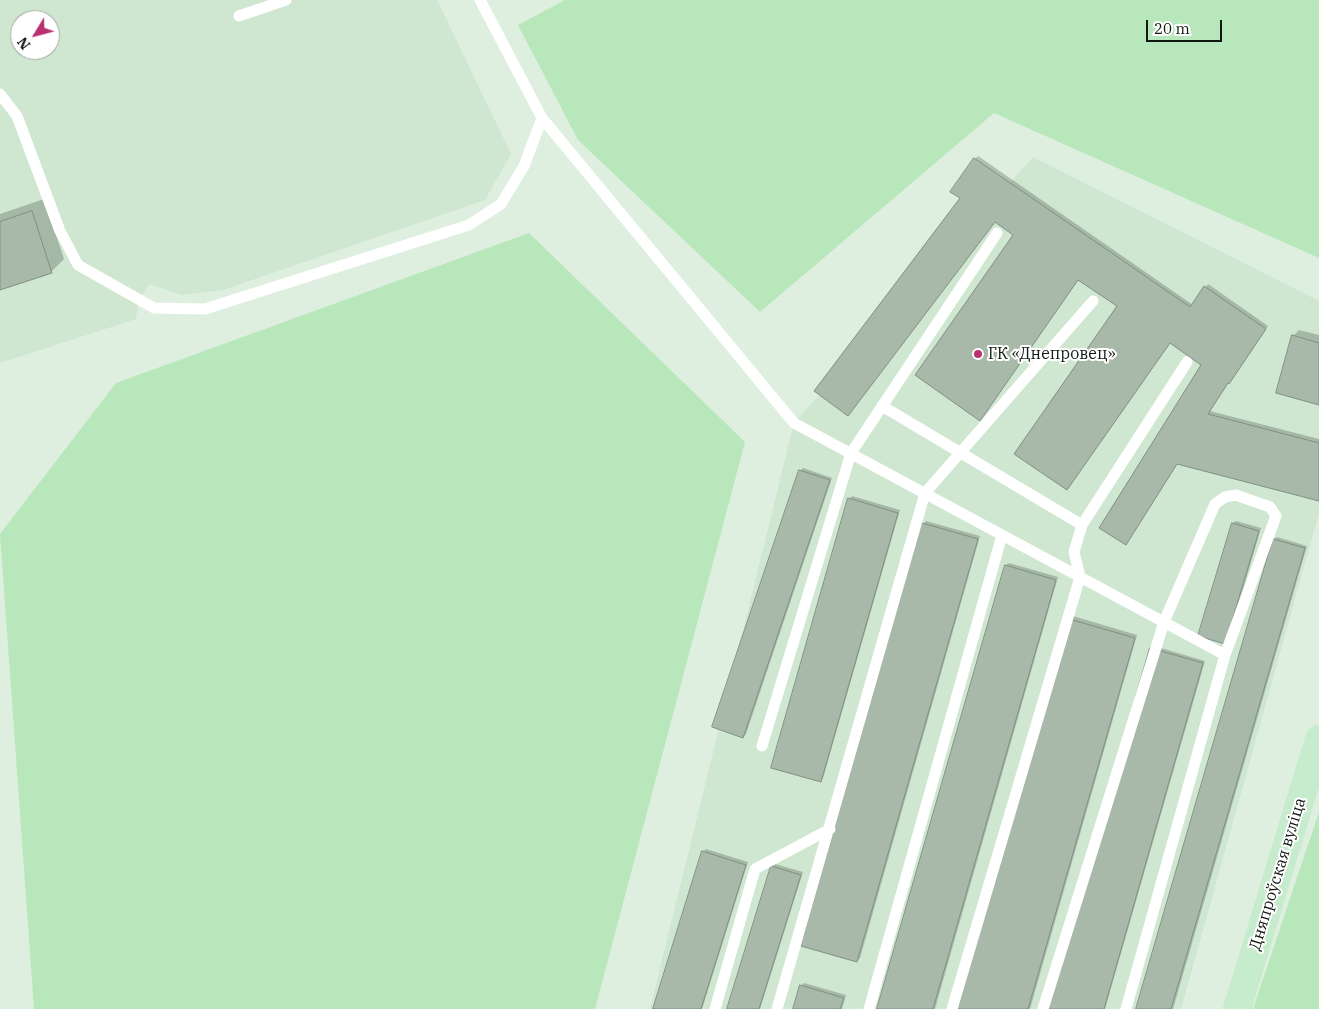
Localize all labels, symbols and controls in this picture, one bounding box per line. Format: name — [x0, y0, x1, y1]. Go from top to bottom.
north arrow — [10, 10, 60, 60]
scale bar — [1149, 10, 1225, 42]
text: 20 m — [1154, 19, 1190, 38]
text: N — [13, 34, 34, 53]
place label: ГК «Днепровец» — [988, 344, 1116, 364]
marker: ГК «Днепровец» — [972, 348, 984, 360]
street label: Дняпроўская вуліца — [1246, 795, 1310, 953]

